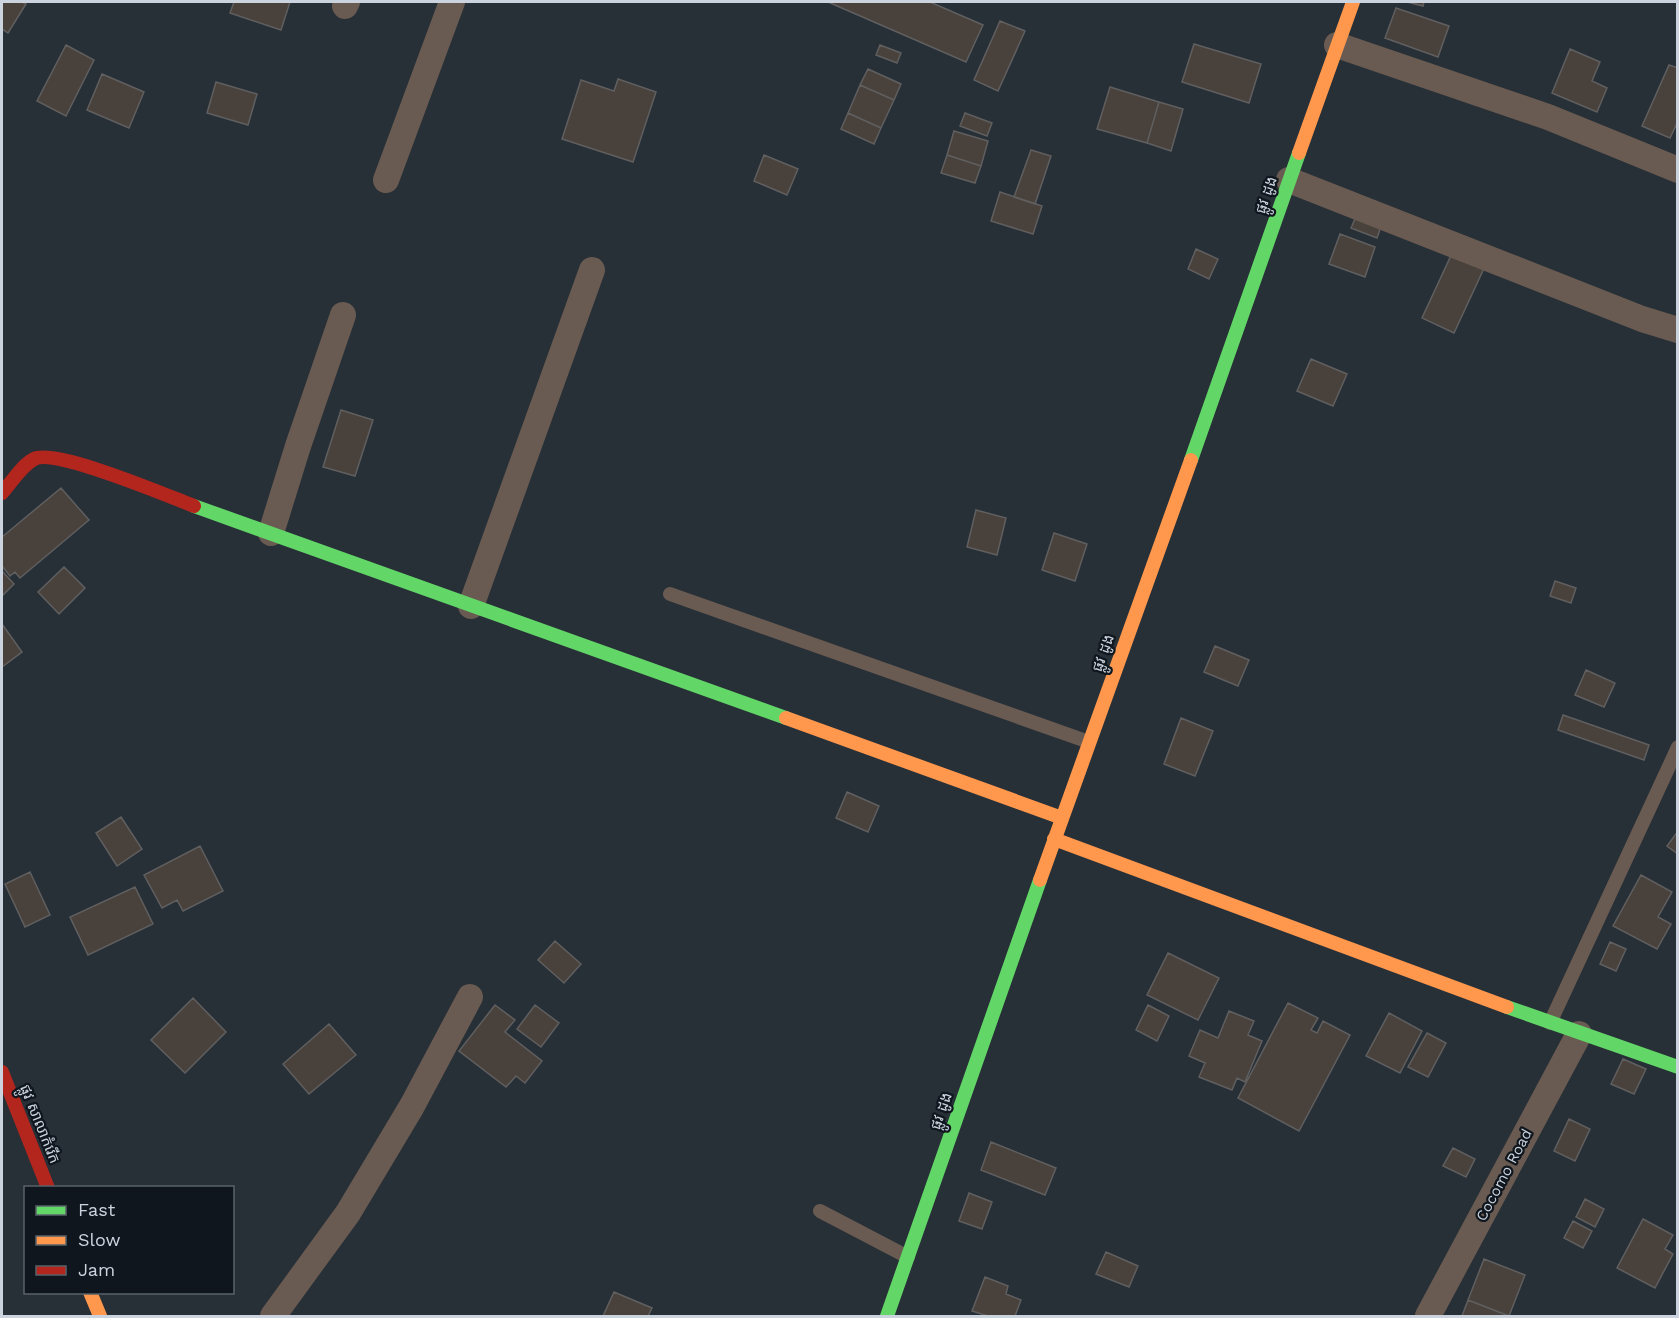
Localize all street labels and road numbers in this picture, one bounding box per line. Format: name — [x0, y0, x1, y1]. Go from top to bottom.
street label: ផ្លូវ ដូង — [1251, 174, 1285, 218]
street label: ផ្លូវ ដូង — [1088, 632, 1122, 676]
street label: ផ្លូវ សាលាកំរើក — [12, 1082, 64, 1168]
street label: ផ្លូវ ដូង — [926, 1090, 960, 1134]
street label: Cocomo Road — [1472, 1126, 1536, 1224]

